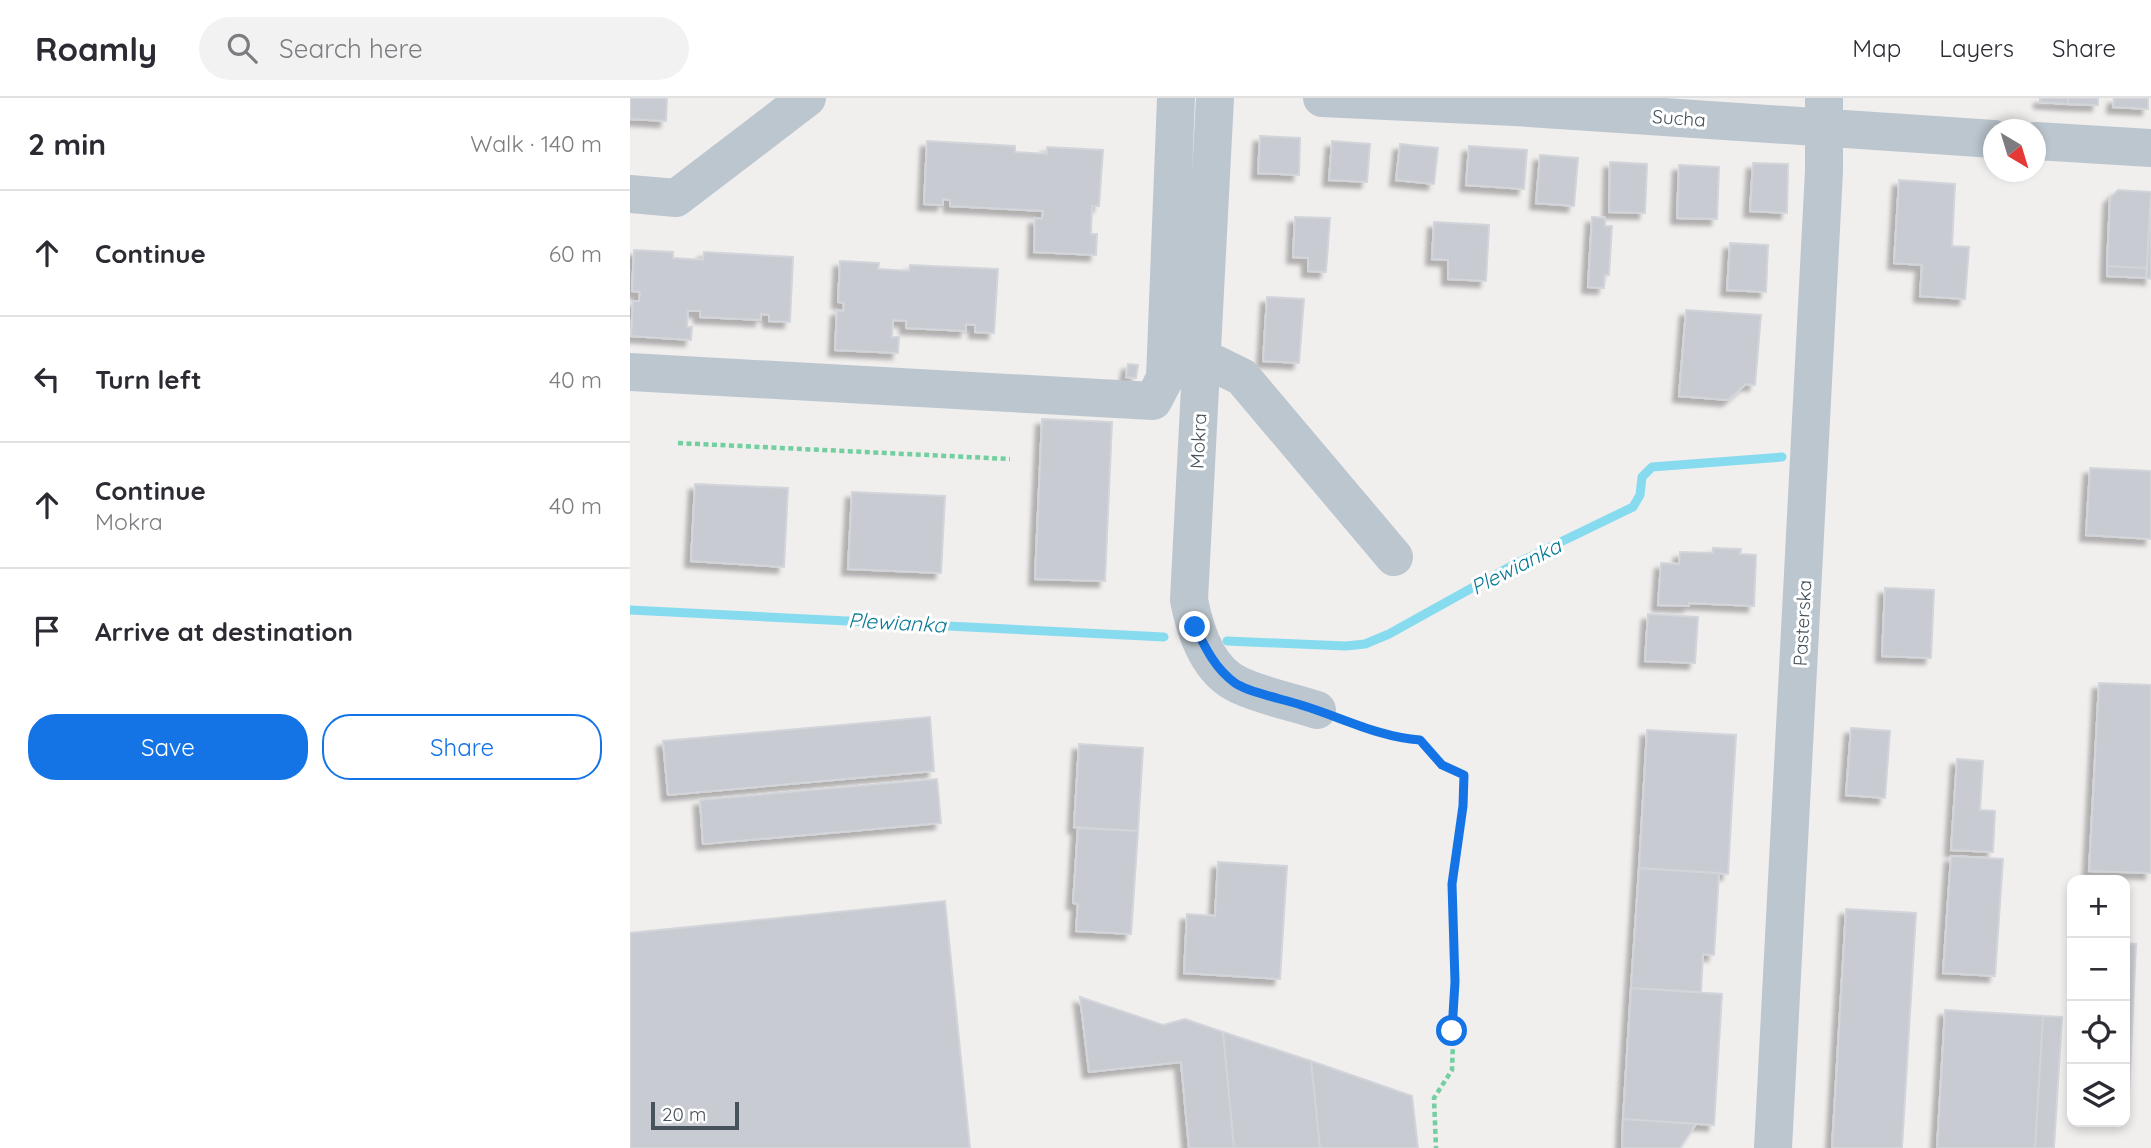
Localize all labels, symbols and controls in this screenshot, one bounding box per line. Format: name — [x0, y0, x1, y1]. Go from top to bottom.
search box — [199, 17, 689, 80]
text: Roamly — [35, 28, 157, 69]
icon: search — [223, 29, 261, 67]
text: Search here — [279, 32, 423, 65]
text: Map — [1852, 33, 1901, 63]
text: Layers — [1939, 33, 2014, 63]
text: Share — [2052, 33, 2116, 63]
street label: Sucha — [1651, 104, 1707, 132]
north arrow — [1983, 119, 2046, 182]
text: 2 min — [28, 125, 106, 163]
text: Walk · 140 m — [470, 129, 602, 158]
icon: ahead — [28, 234, 66, 272]
text: Continue — [95, 237, 206, 270]
text: 60 m — [549, 239, 602, 268]
icon: left — [28, 360, 66, 398]
text: Turn left — [95, 363, 202, 396]
text: 40 m — [549, 365, 602, 394]
street label: Mokra — [1185, 412, 1211, 470]
text: Continue — [95, 474, 206, 507]
icon: ahead — [28, 486, 66, 524]
text: 40 m — [549, 491, 602, 520]
text: Mokra — [95, 507, 163, 536]
water label: Plewianka — [1466, 532, 1566, 600]
street label: Pasterska — [1788, 579, 1816, 667]
water label: Plewianka — [847, 606, 948, 638]
route end — [1179, 611, 1210, 642]
icon: arrive — [28, 612, 66, 650]
text: Arrive at destination — [95, 615, 353, 648]
button: Save — [28, 714, 308, 780]
button: Share — [322, 714, 602, 780]
map controls — [2067, 875, 2130, 1127]
button: + — [2067, 875, 2130, 938]
button: − — [2067, 938, 2130, 1001]
button: locate — [2067, 1001, 2130, 1064]
route start — [1436, 1015, 1467, 1046]
button: layers — [2067, 1064, 2130, 1127]
scale bar — [651, 1099, 738, 1131]
text: 20 m — [662, 1102, 706, 1126]

